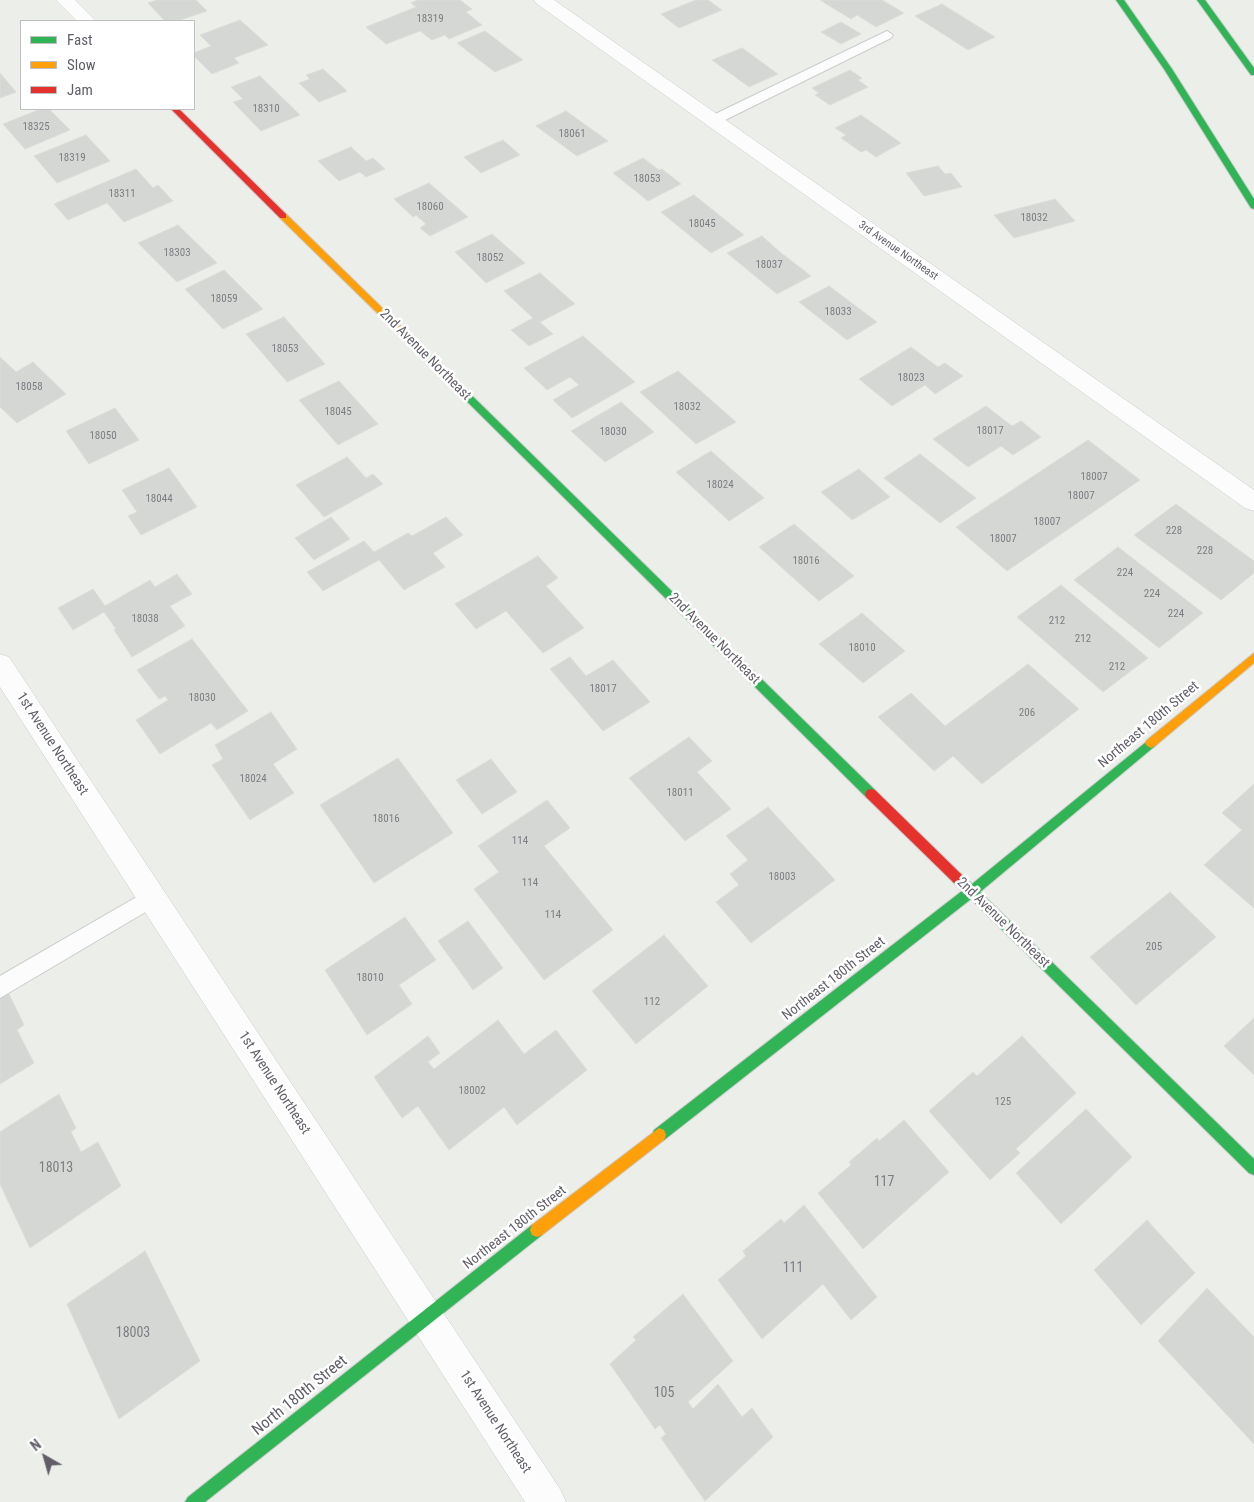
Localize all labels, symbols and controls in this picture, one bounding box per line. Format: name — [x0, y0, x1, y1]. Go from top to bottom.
house number: 18319 — [416, 12, 444, 26]
legend — [20, 20, 195, 110]
text: Fast — [67, 31, 92, 49]
text: Slow — [67, 56, 96, 74]
text: Jam — [67, 81, 93, 99]
house number: 18310 — [252, 102, 280, 116]
house number: 18325 — [22, 120, 50, 134]
house number: 18061 — [558, 127, 586, 141]
house number: 18319 — [58, 151, 86, 165]
house number: 18053 — [633, 172, 661, 186]
house number: 18311 — [108, 187, 136, 201]
house number: 18060 — [416, 200, 444, 214]
house number: 18032 — [1020, 211, 1048, 225]
house number: 18045 — [688, 217, 716, 231]
street label: 3rd Avenue Northeast — [856, 219, 940, 283]
house number: 18303 — [163, 246, 191, 260]
house number: 18052 — [476, 251, 504, 265]
house number: 18037 — [755, 258, 783, 272]
house number: 18059 — [210, 292, 238, 306]
house number: 18033 — [824, 305, 852, 319]
street label: 2nd Avenue Northeast — [376, 306, 474, 404]
house number: 18053 — [271, 342, 299, 356]
house number: 18023 — [897, 371, 925, 385]
house number: 18058 — [15, 380, 43, 394]
house number: 18032 — [673, 400, 701, 414]
house number: 18045 — [324, 405, 352, 419]
house number: 18017 — [976, 424, 1004, 438]
house number: 18030 — [599, 425, 627, 439]
house number: 18050 — [89, 429, 117, 443]
house number: 18007 — [1080, 470, 1108, 484]
house number: 18024 — [706, 478, 734, 492]
house number: 18007 — [1067, 489, 1095, 503]
house number: 18044 — [145, 492, 173, 506]
house number: 18007 — [1033, 515, 1061, 529]
house number: 228 — [1166, 524, 1182, 538]
house number: 18007 — [989, 532, 1017, 546]
house number: 228 — [1197, 544, 1213, 558]
house number: 18016 — [792, 554, 820, 568]
house number: 224 — [1117, 566, 1133, 580]
house number: 224 — [1144, 587, 1160, 601]
street label: 2nd Avenue Northeast — [665, 590, 763, 688]
house number: 224 — [1168, 607, 1184, 621]
house number: 18038 — [131, 612, 159, 626]
house number: 212 — [1049, 614, 1065, 628]
house number: 212 — [1075, 632, 1091, 646]
house number: 18010 — [848, 641, 876, 655]
house number: 212 — [1109, 660, 1125, 674]
street label: Northeast 180th Street — [1095, 678, 1203, 772]
house number: 18017 — [589, 682, 617, 696]
street label: 1st Avenue Northeast — [13, 689, 91, 799]
house number: 18030 — [188, 691, 216, 705]
house number: 206 — [1019, 706, 1035, 720]
house number: 18024 — [239, 772, 267, 786]
house number: 18011 — [666, 786, 694, 800]
house number: 18016 — [372, 812, 400, 826]
house number: 114 — [512, 834, 528, 848]
house number: 18003 — [768, 870, 796, 884]
street label: 2nd Avenue Northeast — [953, 874, 1053, 972]
house number: 114 — [522, 876, 538, 890]
house number: 114 — [545, 908, 561, 922]
street label: Northeast 180th Street — [779, 934, 889, 1024]
house number: 205 — [1146, 940, 1162, 954]
house number: 18010 — [356, 971, 384, 985]
house number: 112 — [644, 995, 660, 1009]
street label: 1st Avenue Northeast — [235, 1028, 313, 1138]
house number: 18002 — [458, 1084, 486, 1098]
house number: 125 — [995, 1095, 1011, 1109]
house number: 18013 — [39, 1160, 73, 1176]
house number: 117 — [874, 1174, 894, 1190]
street label: Northeast 180th Street — [460, 1183, 570, 1273]
house number: 111 — [783, 1260, 803, 1276]
house number: 18003 — [116, 1325, 150, 1341]
street label: North 180th Street — [249, 1352, 351, 1440]
street label: 1st Avenue Northeast — [456, 1367, 534, 1477]
house number: 105 — [654, 1385, 674, 1401]
north arrow — [20, 1432, 70, 1482]
text: N — [27, 1436, 44, 1454]

